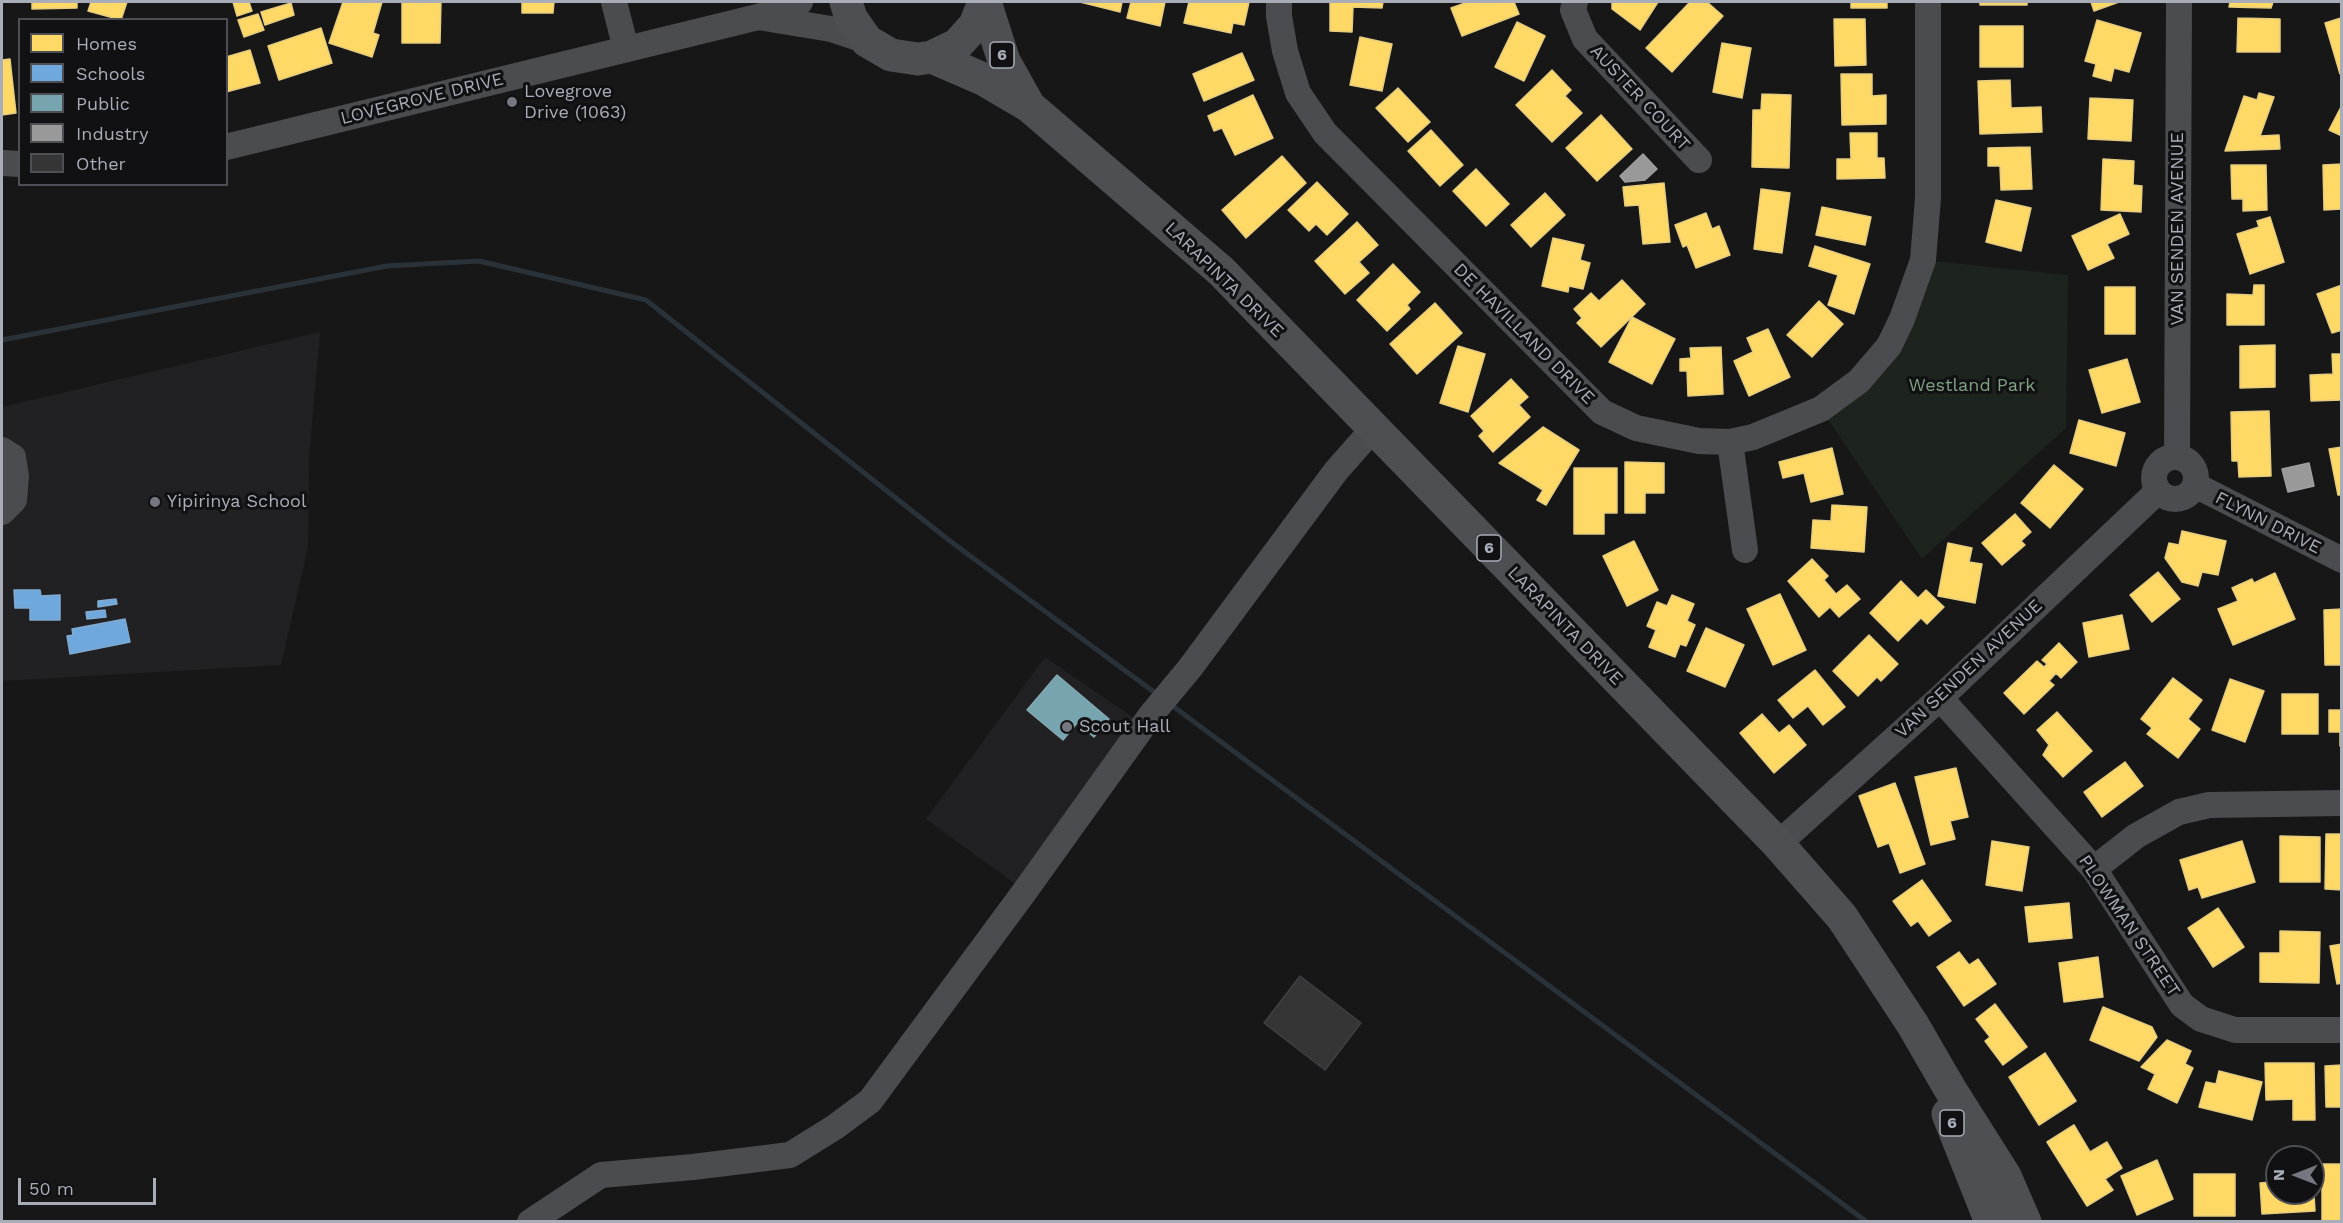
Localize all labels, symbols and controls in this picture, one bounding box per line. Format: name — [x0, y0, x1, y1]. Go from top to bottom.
legend — [18, 18, 228, 186]
text: Homes — [76, 33, 137, 54]
street label: AUSTER COURT — [1585, 41, 1695, 155]
road number: 6 — [990, 42, 1014, 68]
text: Schools — [76, 63, 145, 84]
street label: LOVEGROVE DRIVE — [338, 68, 506, 130]
place label: Lovegrove Drive (1063) — [524, 81, 626, 124]
text: Public — [76, 93, 130, 114]
marker: Lovegrove Drive (1063) — [505, 95, 519, 109]
text: Industry — [76, 123, 148, 144]
street label: VAN SENDEN AVENUE — [2167, 132, 2189, 326]
text: Other — [76, 153, 126, 174]
street label: LARAPINTA DRIVE — [1160, 218, 1288, 342]
street label: DE HAVILLAND DRIVE — [1449, 259, 1599, 409]
park label: Westland Park — [1908, 375, 2036, 397]
street label: FLYNN DRIVE — [2212, 487, 2324, 559]
place label: Yipirinya School — [167, 491, 306, 513]
marker: Yipirinya School — [148, 495, 162, 509]
road number: 6 — [1477, 535, 1501, 561]
street label: LARAPINTA DRIVE — [1503, 562, 1627, 690]
street label: VAN SENDEN AVENUE — [1891, 595, 2047, 743]
place label: Scout Hall — [1079, 716, 1171, 738]
marker: Scout Hall — [1060, 720, 1074, 734]
street label: PLOWMAN STREET — [2074, 851, 2184, 1001]
road number: 6 — [1940, 1110, 1964, 1136]
north arrow — [2265, 1145, 2325, 1205]
scale bar — [21, 1166, 159, 1204]
text: N — [2269, 1169, 2288, 1181]
text: 50 m — [29, 1178, 74, 1199]

